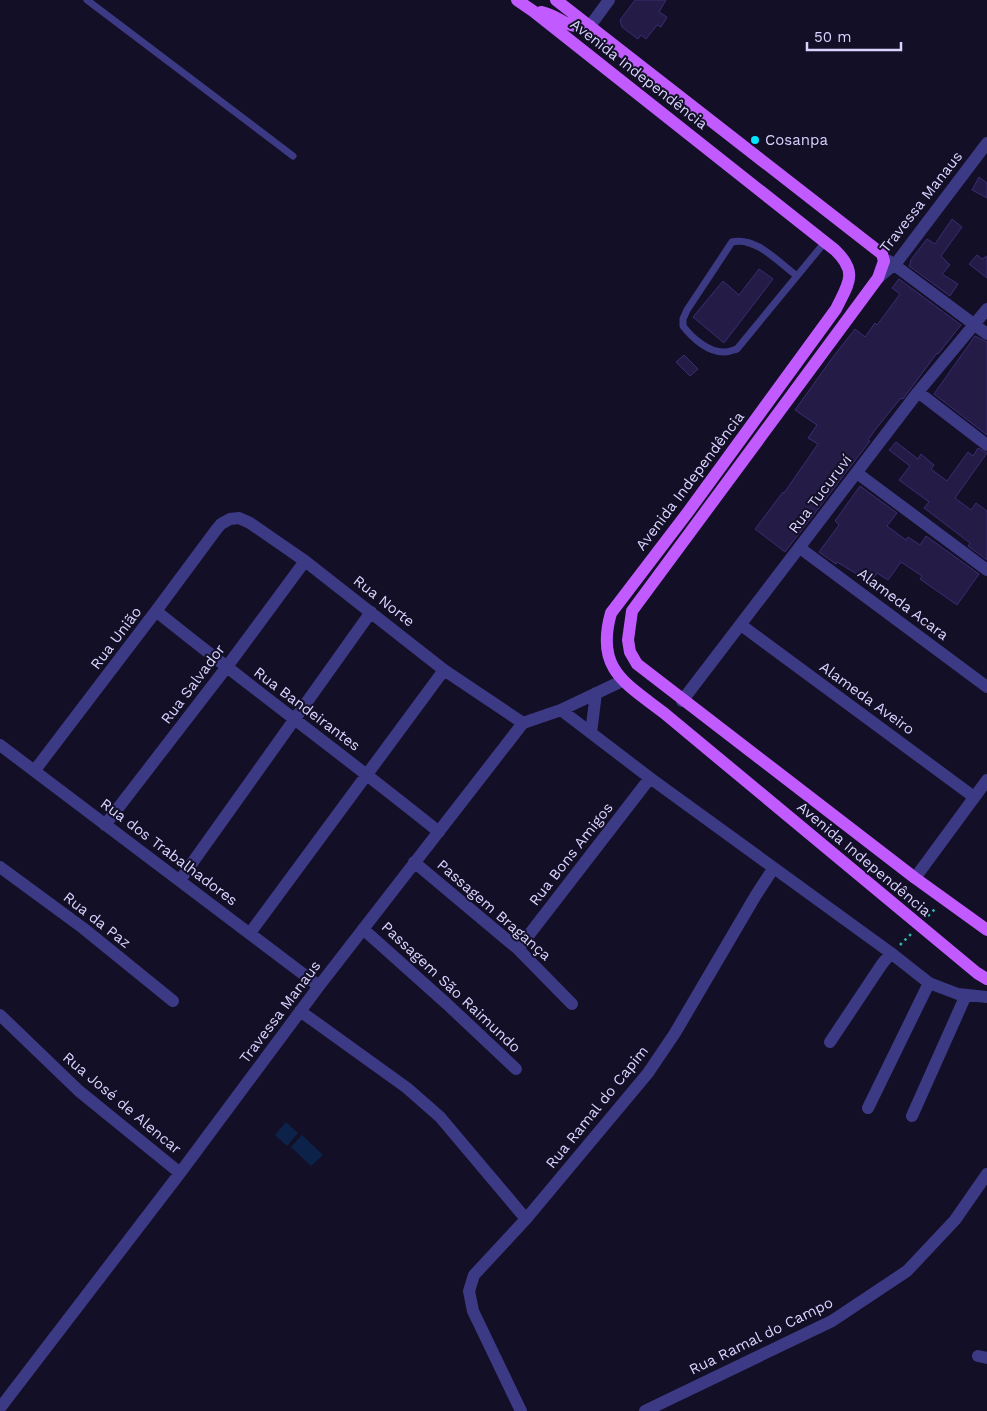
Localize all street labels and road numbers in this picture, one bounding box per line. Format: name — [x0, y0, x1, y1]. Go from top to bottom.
street label: Avenida Independência — [567, 15, 712, 133]
street label: Travessa Manaus — [876, 148, 966, 256]
street label: Avenida Independência — [632, 408, 748, 554]
street label: Rua Tucuruví — [784, 451, 856, 537]
street label: Alameda Acara — [854, 564, 952, 644]
street label: Rua Norte — [350, 571, 418, 631]
street label: Rua União — [87, 603, 145, 673]
street label: Rua Salvador — [157, 641, 229, 727]
street label: Alameda Aveiro — [816, 658, 918, 738]
street label: Rua Bandeirantes — [250, 663, 364, 755]
street label: Rua dos Trabalhadores — [97, 795, 241, 909]
street label: Avenida Independência — [793, 798, 935, 921]
street label: Rua Bons Amigos — [525, 799, 617, 909]
street label: Passagem Bragança — [433, 856, 555, 965]
street label: Rua da Paz — [60, 888, 134, 952]
street label: Passagem São Raimundo — [378, 918, 524, 1056]
street label: Travessa Manaus — [236, 957, 325, 1067]
street label: Rua Ramal do Capim — [542, 1042, 652, 1172]
street label: Rua José de Alencar — [59, 1048, 185, 1158]
street label: Rua Ramal do Campo — [686, 1293, 836, 1379]

